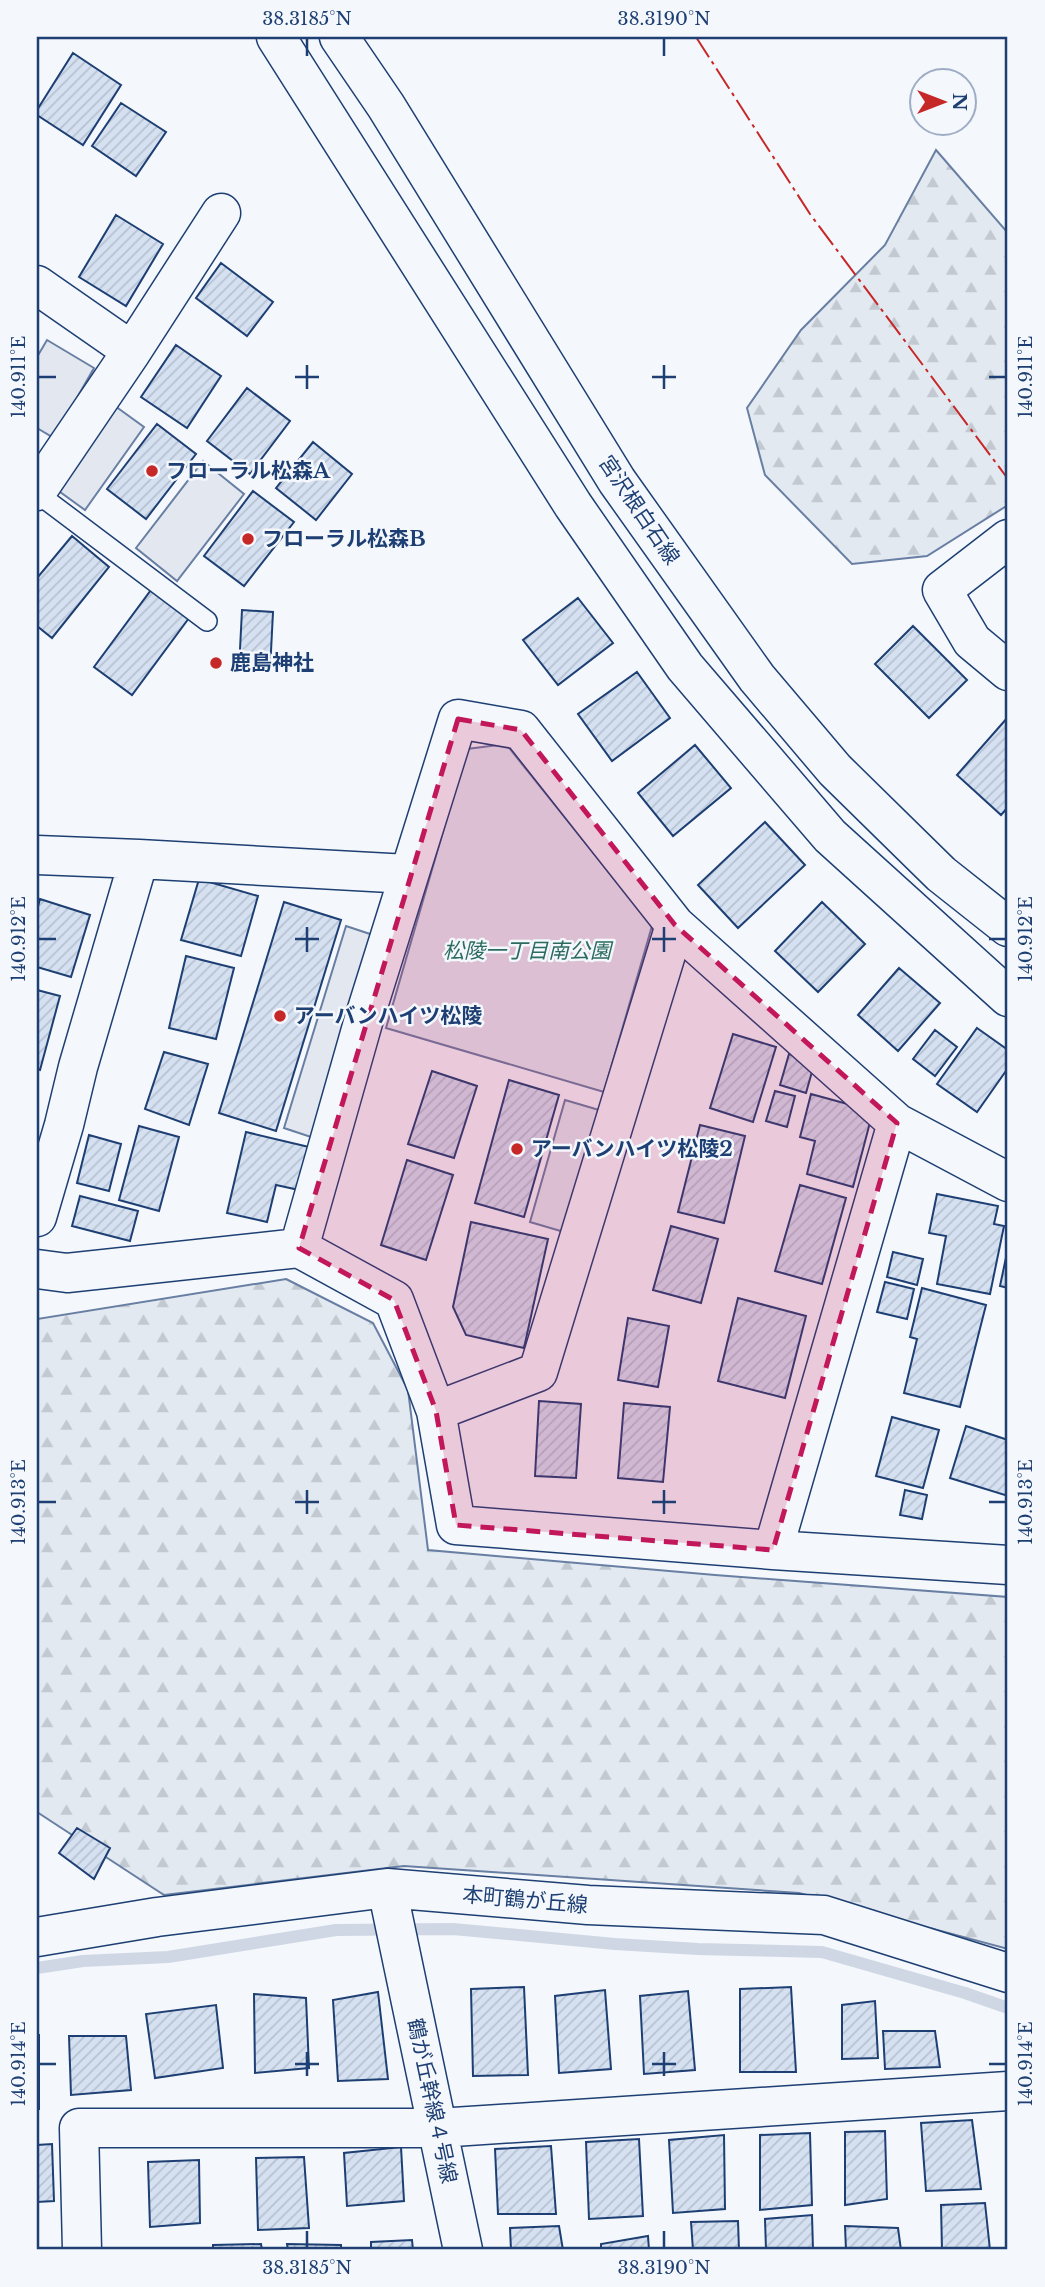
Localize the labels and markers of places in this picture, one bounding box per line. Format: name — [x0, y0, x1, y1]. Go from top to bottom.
place label: フローラル松森A — [166, 458, 331, 484]
marker: フローラル松森A — [144, 463, 160, 479]
place label: フローラル松森B — [262, 526, 426, 552]
marker: フローラル松森B — [240, 531, 256, 547]
place label: 鹿島神社 — [230, 650, 314, 676]
marker: 鹿島神社 — [208, 655, 224, 671]
place label: アーバンハイツ松陵 — [294, 1003, 482, 1029]
marker: アーバンハイツ松陵 — [272, 1008, 288, 1024]
place label: アーバンハイツ松陵2 — [531, 1136, 733, 1162]
marker: アーバンハイツ松陵2 — [509, 1141, 525, 1157]

